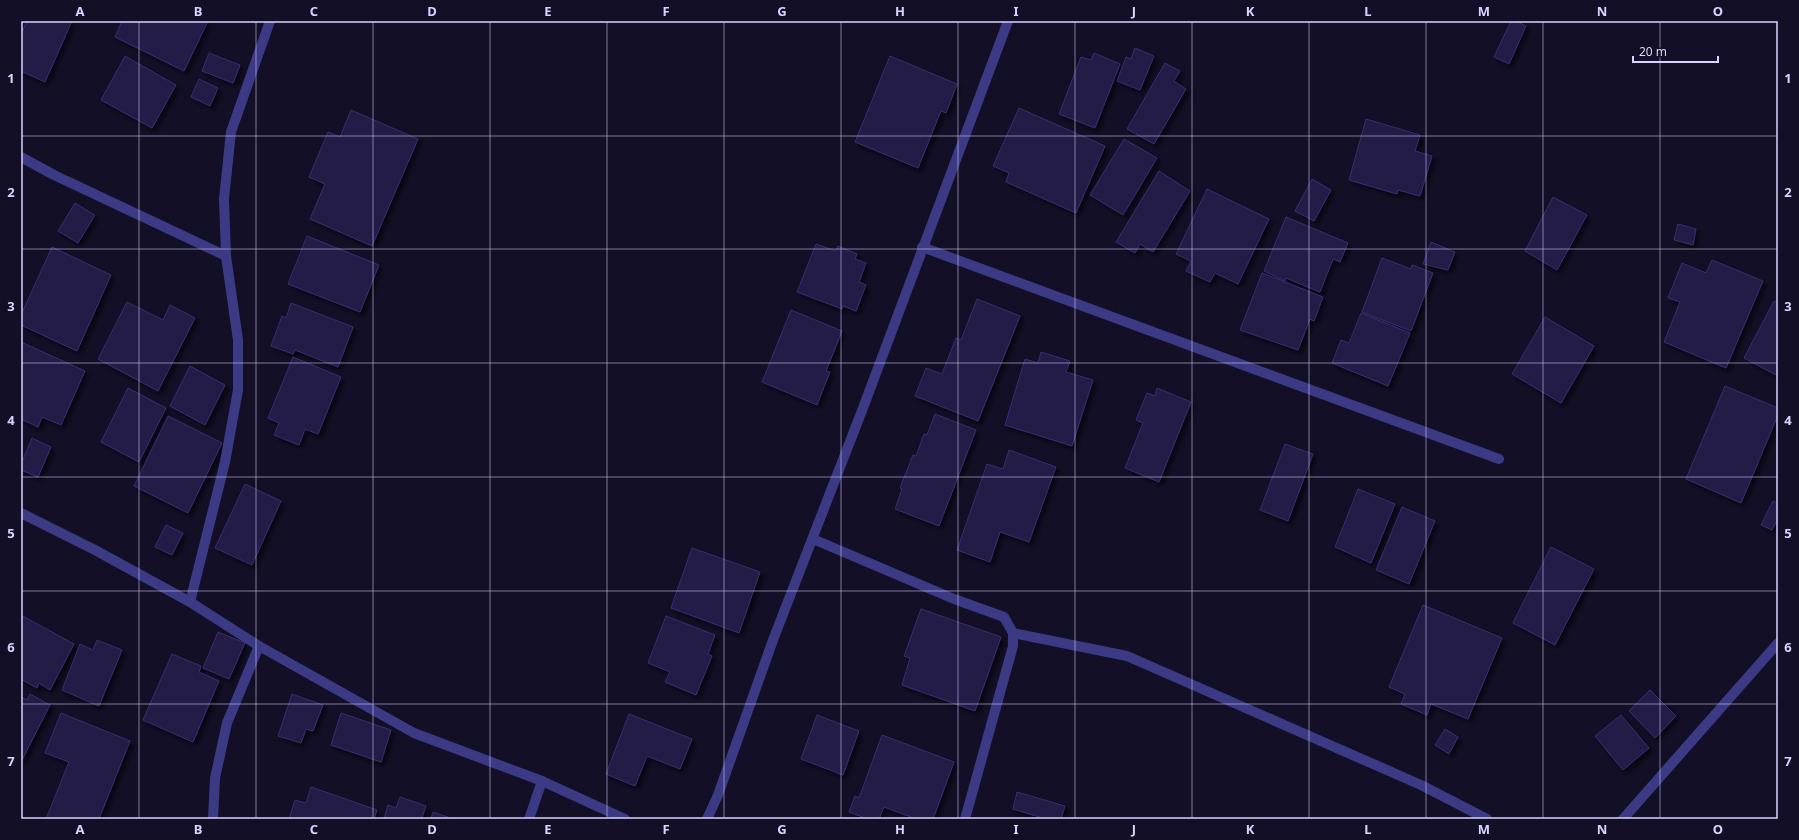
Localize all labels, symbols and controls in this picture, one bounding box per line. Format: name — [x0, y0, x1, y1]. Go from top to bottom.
text: A — [76, 2, 85, 20]
text: B — [194, 2, 202, 20]
text: C — [310, 2, 318, 20]
text: D — [427, 2, 437, 20]
text: E — [544, 2, 552, 20]
text: F — [662, 2, 670, 20]
text: G — [777, 2, 787, 20]
text: H — [895, 2, 905, 20]
text: I — [1013, 2, 1019, 20]
text: J — [1131, 2, 1136, 20]
text: K — [1246, 2, 1255, 20]
text: L — [1364, 2, 1372, 20]
text: M — [1478, 2, 1490, 20]
text: N — [1597, 2, 1607, 20]
text: O — [1713, 2, 1723, 20]
scale bar — [1633, 38, 1718, 64]
text: 20 m — [1639, 43, 1667, 60]
text: 1 — [7, 69, 15, 87]
text: 1 — [1784, 69, 1792, 87]
text: 2 — [7, 183, 15, 201]
text: 2 — [1784, 183, 1792, 201]
text: 3 — [7, 297, 15, 315]
text: 3 — [1784, 297, 1792, 315]
text: 4 — [7, 411, 15, 429]
text: 4 — [1784, 411, 1792, 429]
text: 5 — [7, 524, 15, 542]
text: 5 — [1784, 524, 1792, 542]
text: 6 — [7, 638, 15, 656]
text: 6 — [1784, 638, 1792, 656]
text: 7 — [7, 752, 15, 770]
text: 7 — [1784, 752, 1792, 770]
text: A — [76, 820, 85, 838]
text: B — [194, 820, 202, 838]
text: C — [310, 820, 318, 838]
text: D — [427, 820, 437, 838]
text: E — [544, 820, 552, 838]
text: F — [662, 820, 670, 838]
text: G — [777, 820, 787, 838]
text: H — [895, 820, 905, 838]
text: I — [1013, 820, 1019, 838]
text: J — [1131, 820, 1136, 838]
text: K — [1246, 820, 1255, 838]
text: L — [1364, 820, 1372, 838]
text: M — [1478, 820, 1490, 838]
text: N — [1597, 820, 1607, 838]
text: O — [1713, 820, 1723, 838]

